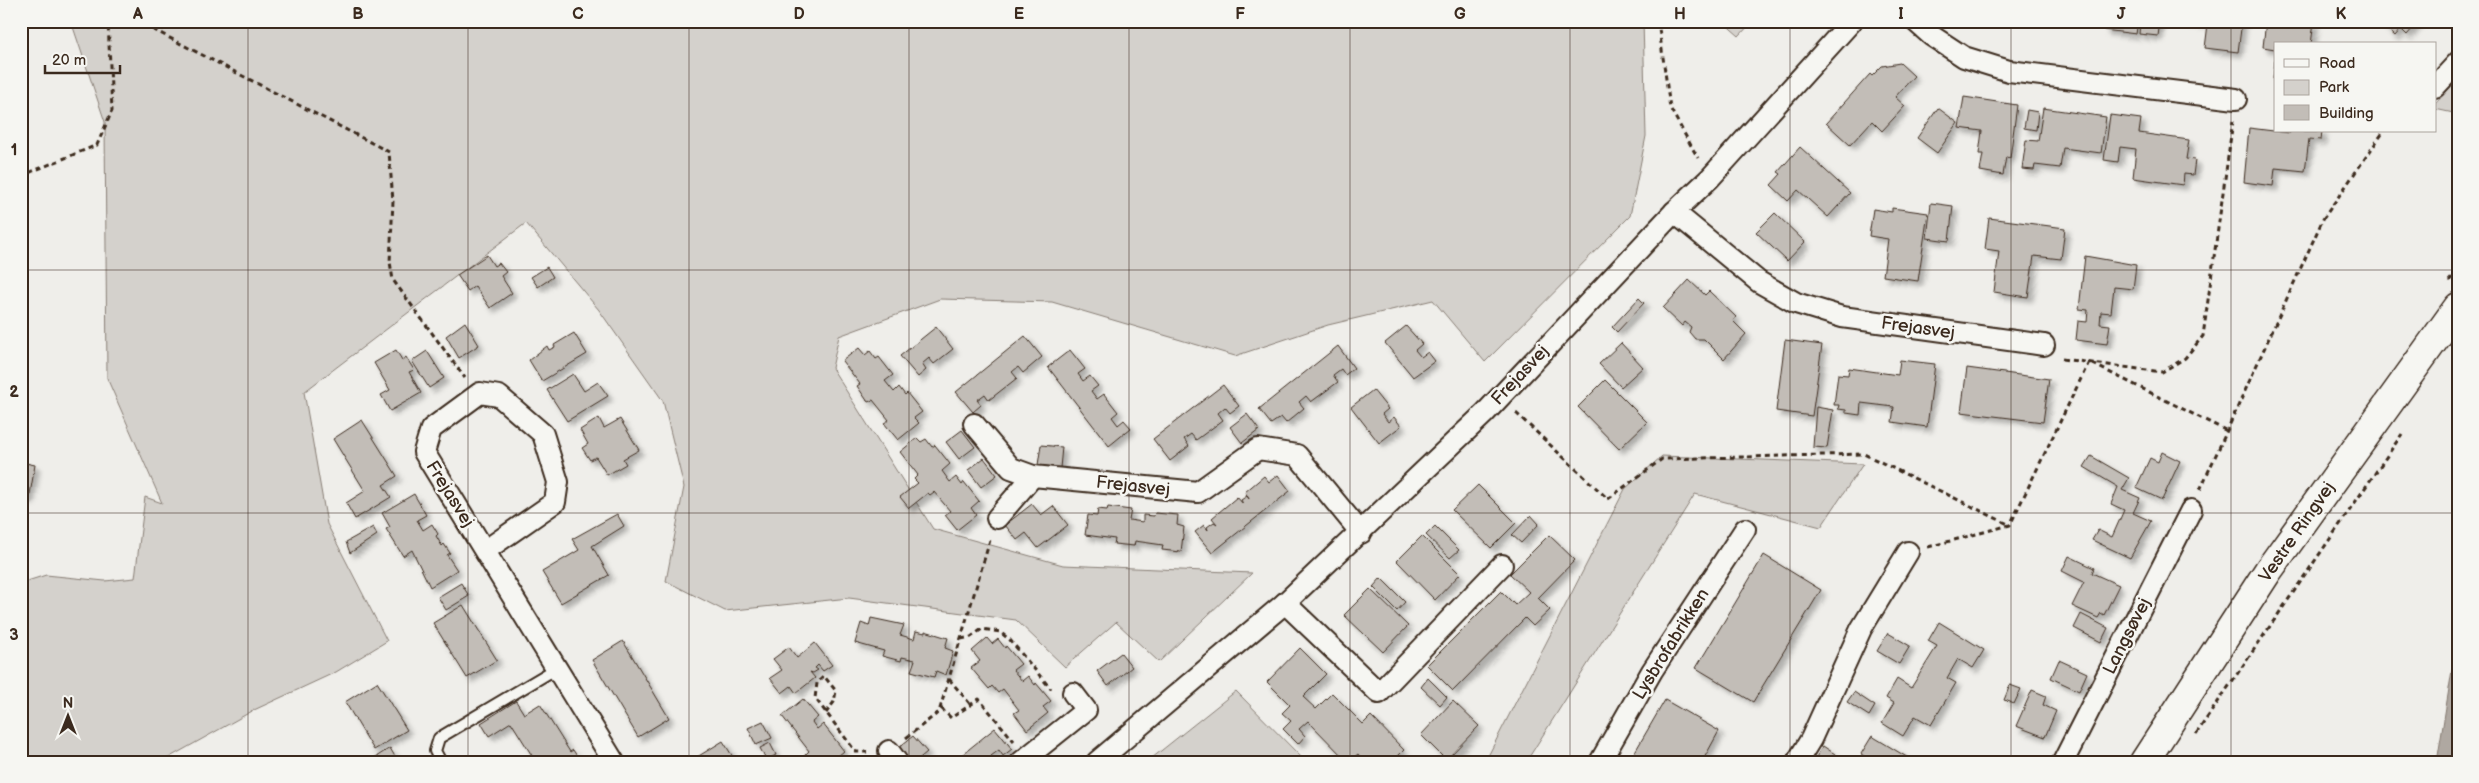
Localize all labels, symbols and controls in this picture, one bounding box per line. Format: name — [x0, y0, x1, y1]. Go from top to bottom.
text: A — [132, 5, 143, 24]
text: B — [352, 5, 364, 24]
text: C — [572, 5, 584, 24]
text: D — [793, 5, 805, 24]
text: E — [1014, 5, 1024, 24]
text: F — [1235, 5, 1245, 24]
text: G — [1454, 5, 1466, 24]
text: H — [1674, 5, 1686, 24]
text: I — [1898, 5, 1904, 24]
text: J — [2117, 5, 2126, 24]
text: K — [2336, 5, 2347, 24]
scale bar — [45, 42, 120, 74]
legend — [2274, 42, 2436, 132]
text: 20 m — [52, 51, 86, 70]
text: Road — [2319, 54, 2355, 73]
text: Park — [2319, 78, 2350, 97]
text: Building — [2319, 104, 2374, 123]
text: 1 — [11, 141, 17, 160]
street label: Frejasvej — [1880, 312, 1956, 344]
street label: Frejasvej — [1487, 341, 1553, 409]
text: 2 — [9, 383, 19, 402]
street label: Frejasvej — [421, 457, 479, 531]
street label: Frejasvej — [1095, 472, 1171, 500]
street label: Vestre Ringvej — [2255, 478, 2339, 586]
street label: Lysbrofabrikken — [1628, 585, 1714, 703]
street label: Langsøvej — [2099, 594, 2155, 678]
text: 3 — [9, 626, 19, 645]
north arrow — [42, 690, 92, 740]
text: N — [63, 695, 73, 712]

